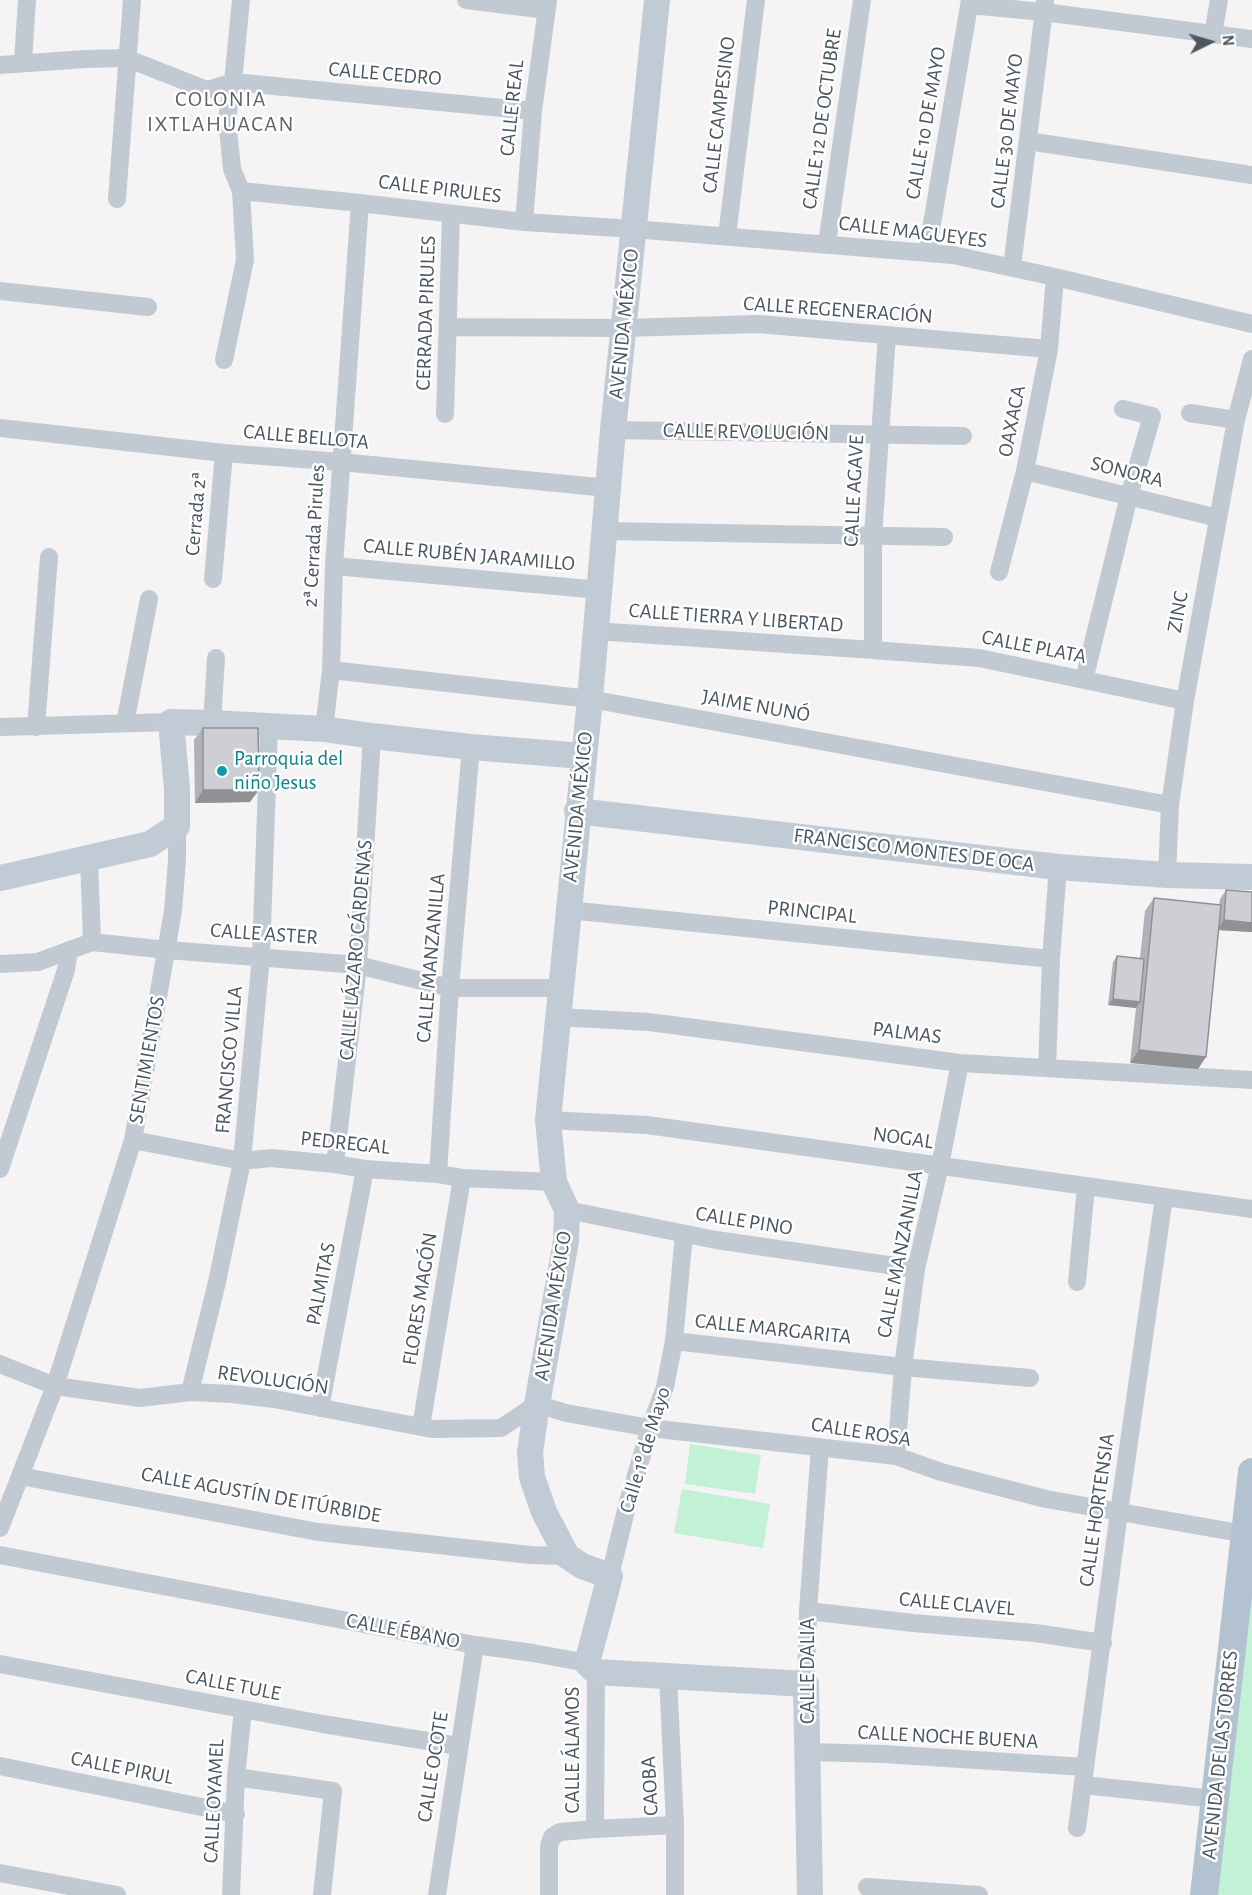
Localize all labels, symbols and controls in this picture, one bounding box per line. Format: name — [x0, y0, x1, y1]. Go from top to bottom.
north arrow — [1180, 12, 1240, 72]
street label: CALLE 12 DE OCTUBRE — [797, 27, 847, 211]
text: N — [1219, 34, 1236, 47]
street label: CALLE CAMPESINO — [697, 35, 741, 195]
street label: CALLE 10 DE MAYO — [900, 45, 952, 201]
street label: CALLE 30 DE MAYO — [985, 52, 1029, 210]
street label: CALLE CEDRO — [327, 57, 443, 91]
street label: CALLE REAL — [494, 59, 530, 157]
district label: COLONIA IXTLAHUACAN — [147, 86, 295, 138]
street label: CALLE PIRULES — [377, 169, 503, 209]
street label: CALLE MAGUEYES — [837, 210, 989, 254]
street label: CERRADA PIRULES — [411, 235, 441, 391]
street label: AVENIDA MÉXICO — [604, 248, 644, 400]
street label: CALLE REGENERACIÓN — [742, 291, 934, 329]
street label: OAXACA — [993, 383, 1031, 459]
street label: CALLE REVOLUCIÓN — [663, 418, 829, 446]
street label: CALLE BELLOTA — [242, 419, 370, 455]
street label: CALLE AGAVE — [838, 434, 870, 548]
street label: SONORA — [1088, 451, 1166, 493]
street label: 2ª Cerrada Pirules — [298, 464, 330, 608]
street label: Cerrada 2ª — [180, 471, 212, 557]
street label: CALLE RUBÉN JARAMILLO — [362, 533, 576, 577]
street label: ZINC — [1162, 589, 1194, 635]
street label: CALLE TIERRA Y LIBERTAD — [628, 598, 844, 638]
street label: CALLE PLATA — [980, 625, 1088, 669]
street label: JAIME NUNÓ — [700, 684, 812, 728]
street label: AVENIDA MÉXICO — [558, 731, 598, 883]
place label: Parroquia del niño Jesus — [234, 746, 343, 796]
marker: Parroquia del niño Jesus — [215, 764, 229, 778]
street label: FRANCISCO MONTES DE OCA — [792, 823, 1036, 877]
street label: CALLE LÁZARO CÁRDENAS — [334, 839, 378, 1061]
street label: CALLE MANZANILLA — [411, 872, 451, 1044]
street label: PRINCIPAL — [766, 895, 858, 929]
street label: CALLE ASTER — [209, 918, 319, 950]
street label: FRANCISCO VILLA — [210, 985, 248, 1135]
street label: SENTIMIENTOS — [123, 994, 171, 1126]
street label: PALMAS — [871, 1016, 943, 1050]
street label: NOGAL — [871, 1121, 935, 1155]
street label: PEDREGAL — [299, 1126, 391, 1160]
street label: CALLE MANZANILLA — [871, 1168, 929, 1340]
street label: CALLE PINO — [694, 1201, 794, 1241]
street label: AVENIDA MÉXICO — [529, 1229, 577, 1383]
street label: FLORES MAGÓN — [397, 1231, 443, 1367]
street label: PALMITAS — [301, 1240, 341, 1328]
street label: CALLE MARGARITA — [693, 1308, 853, 1350]
street label: REVOLUCIÓN — [216, 1360, 330, 1400]
street label: Calle 1º de Mayo — [614, 1384, 676, 1516]
street label: CALLE ROSA — [809, 1412, 913, 1452]
street label: CALLE HORTENSIA — [1074, 1432, 1120, 1588]
street label: CALLE AGUSTÍN DE ITÚRBIDE — [139, 1461, 383, 1529]
street label: CALLE CLAVEL — [898, 1586, 1016, 1622]
street label: CALLE ÉBANO — [344, 1608, 462, 1654]
street label: CALLE DALIA — [795, 1618, 821, 1724]
street label: AVENIDA DE LAS TORRES — [1196, 1649, 1244, 1861]
street label: CALLE TULE — [183, 1663, 283, 1707]
street label: CALLE ÁLAMOS — [560, 1687, 586, 1813]
street label: CALLE OCOTE — [412, 1710, 454, 1824]
street label: CALLE NOCHE BUENA — [857, 1720, 1039, 1754]
street label: CALLE OYAMEL — [198, 1738, 230, 1864]
street label: CALLE PIRUL — [69, 1746, 175, 1790]
street label: CAOBA — [636, 1756, 664, 1816]

